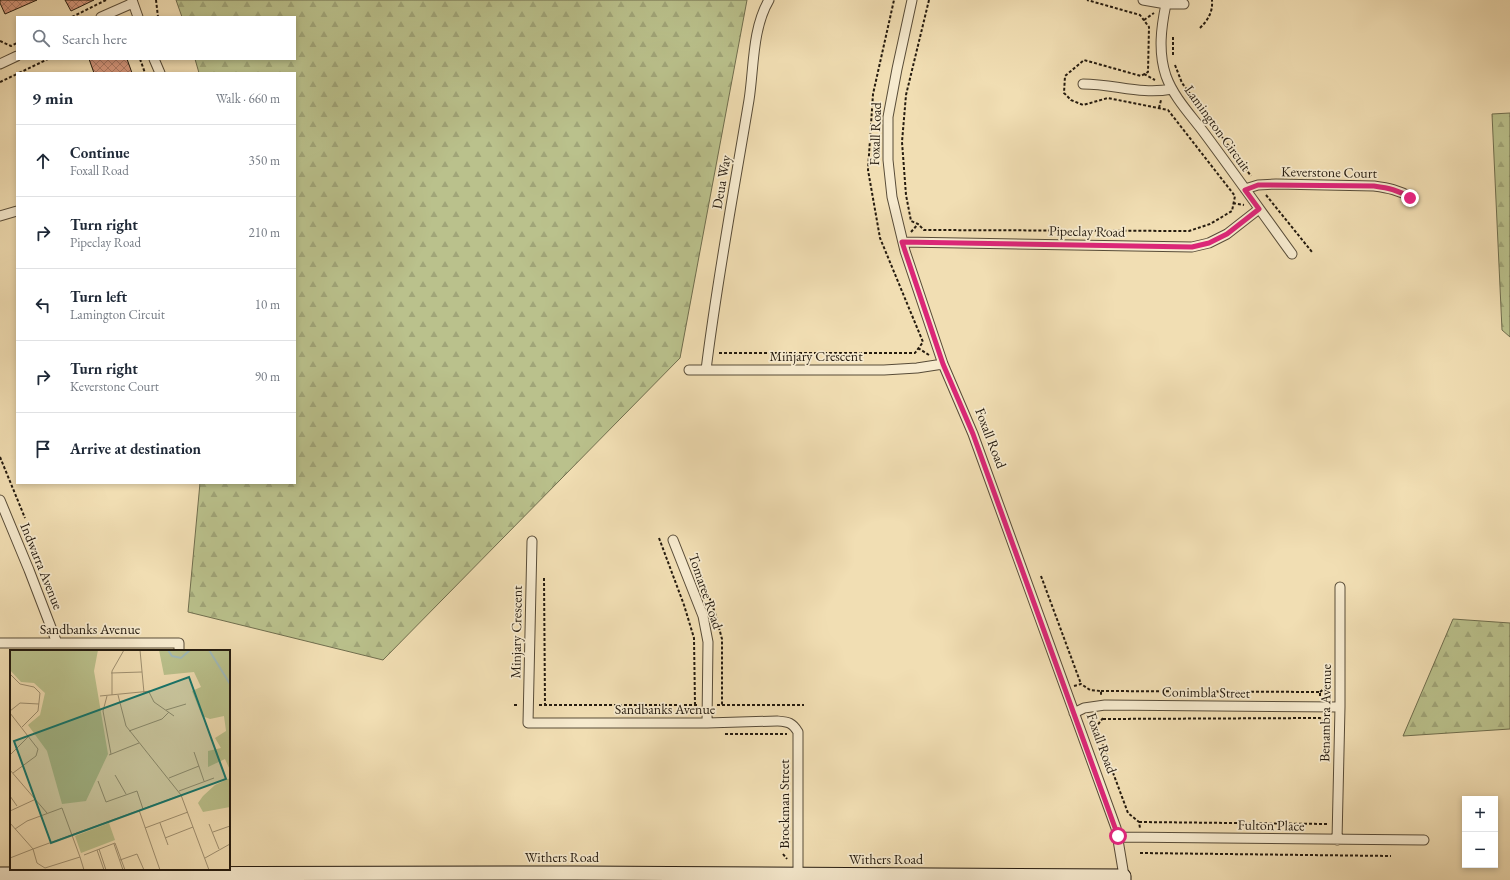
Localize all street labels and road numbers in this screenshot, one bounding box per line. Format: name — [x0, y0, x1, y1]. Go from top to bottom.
street label: Lamington Circuit — [1181, 81, 1256, 175]
street label: Foxall Road — [865, 101, 885, 166]
street label: Deua Way — [707, 153, 735, 211]
street label: Keverstone Court — [1281, 162, 1378, 182]
street label: Pipeclay Road — [1049, 221, 1126, 241]
street label: Minjary Crescent — [769, 347, 863, 365]
street label: Foxall Road — [971, 405, 1011, 472]
street label: Indwarra Avenue — [16, 520, 68, 613]
street label: Tomaree Road — [685, 551, 728, 632]
street label: Minjary Crescent — [506, 585, 526, 679]
street label: Sandbanks Avenue — [40, 620, 141, 638]
street label: Benambra Avenue — [1315, 663, 1335, 762]
street label: Conimbla Street — [1162, 682, 1251, 702]
street label: Sandbanks Avenue — [615, 700, 716, 718]
street label: Foxall Road — [1083, 710, 1122, 777]
street label: Brockman Street — [775, 759, 793, 849]
street label: Fulton Place — [1237, 815, 1305, 835]
street label: Withers Road — [525, 848, 600, 866]
street label: Withers Road — [849, 850, 924, 868]

